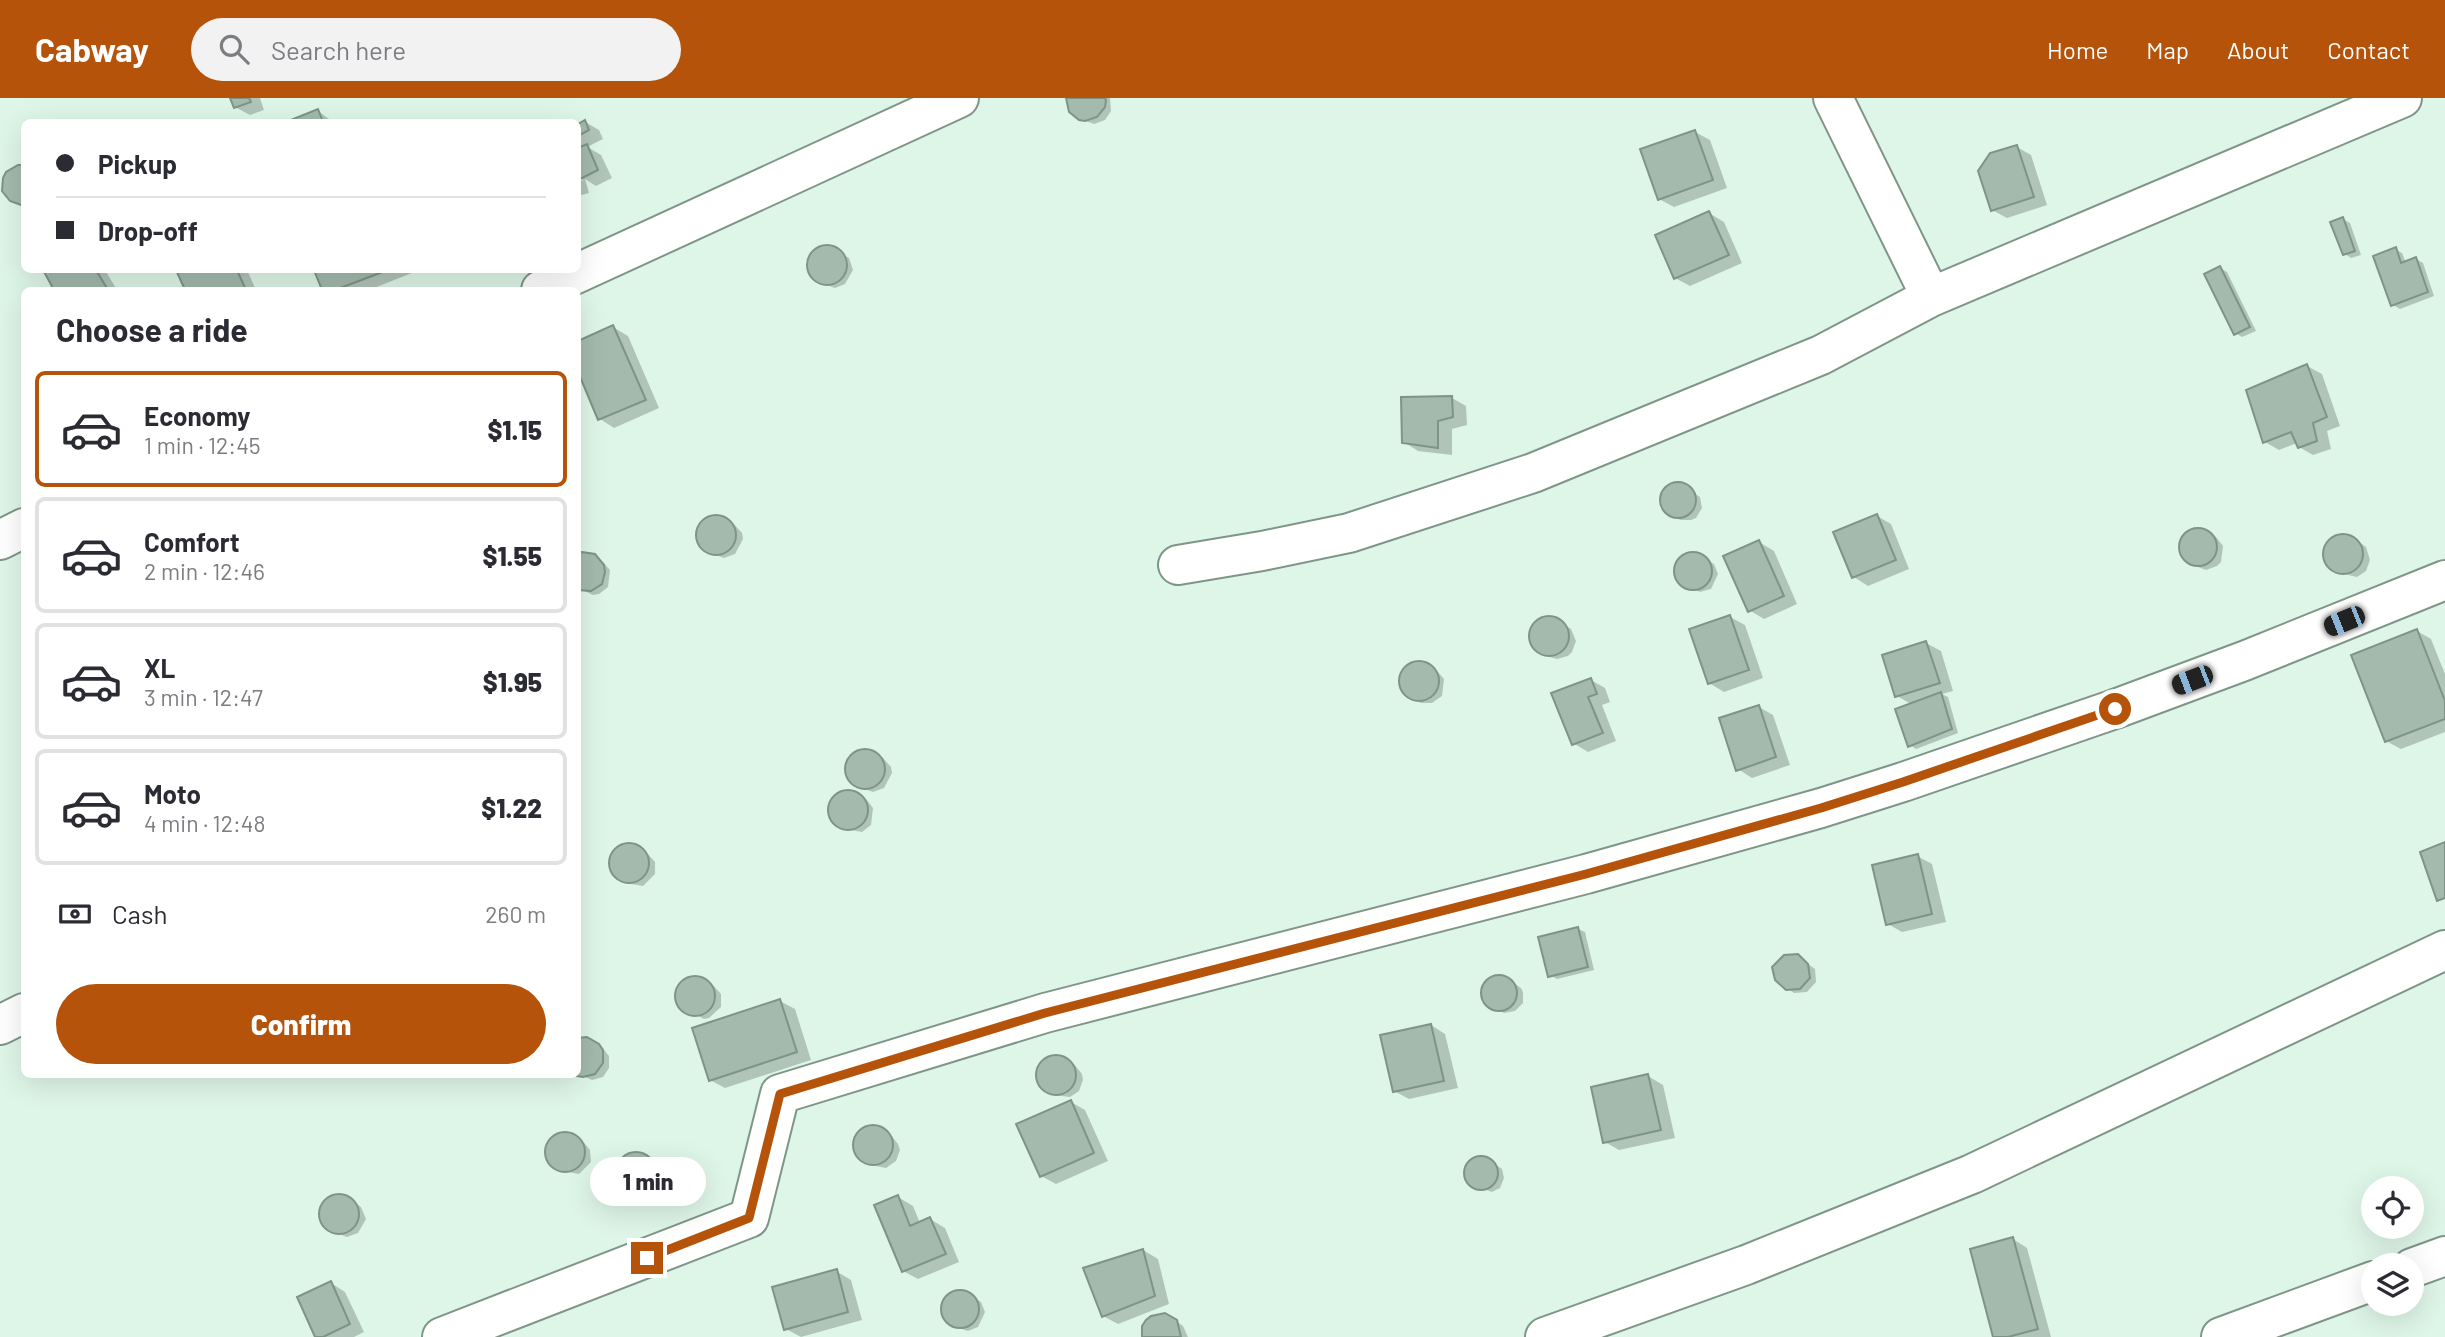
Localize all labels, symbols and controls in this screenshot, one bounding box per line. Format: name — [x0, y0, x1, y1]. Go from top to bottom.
search box — [191, 18, 681, 81]
text: Cabway — [35, 29, 149, 69]
icon: search — [215, 30, 253, 68]
text: Search here — [271, 34, 406, 65]
text: Home — [2047, 35, 2108, 64]
text: Map — [2146, 35, 2189, 64]
text: About — [2227, 35, 2289, 64]
text: Contact — [2327, 35, 2410, 64]
text: Pickup — [98, 148, 177, 179]
text: Drop-off — [98, 215, 198, 246]
text: Choose a ride — [56, 310, 248, 348]
icon: car — [60, 398, 123, 461]
text: Economy — [144, 400, 250, 431]
text: $1.15 — [487, 414, 542, 445]
text: 1 min · 12:45 — [144, 431, 261, 459]
icon: car — [60, 524, 123, 587]
text: Comfort — [144, 526, 240, 557]
text: $1.55 — [482, 540, 542, 571]
text: 2 min · 12:46 — [144, 557, 265, 585]
car — [2321, 603, 2368, 639]
icon: car — [60, 650, 123, 713]
text: XL — [144, 652, 175, 683]
car — [2169, 663, 2216, 697]
text: $1.95 — [483, 666, 542, 697]
text: 3 min · 12:47 — [144, 683, 263, 711]
route start — [2099, 693, 2131, 725]
icon: car — [60, 776, 123, 839]
text: Moto — [144, 778, 201, 809]
text: $1.22 — [481, 792, 542, 823]
text: 4 min · 12:48 — [144, 809, 265, 837]
icon: cash — [56, 895, 94, 933]
text: Cash — [112, 898, 167, 929]
text: 260 m — [485, 900, 546, 928]
button: Confirm — [56, 984, 546, 1064]
callout: 1 min — [589, 1156, 705, 1206]
text: 1 min — [623, 1167, 673, 1195]
map controls — [2361, 1176, 2424, 1316]
button: locate — [2361, 1176, 2424, 1239]
route end — [631, 1242, 663, 1274]
button: layers — [2361, 1253, 2424, 1316]

